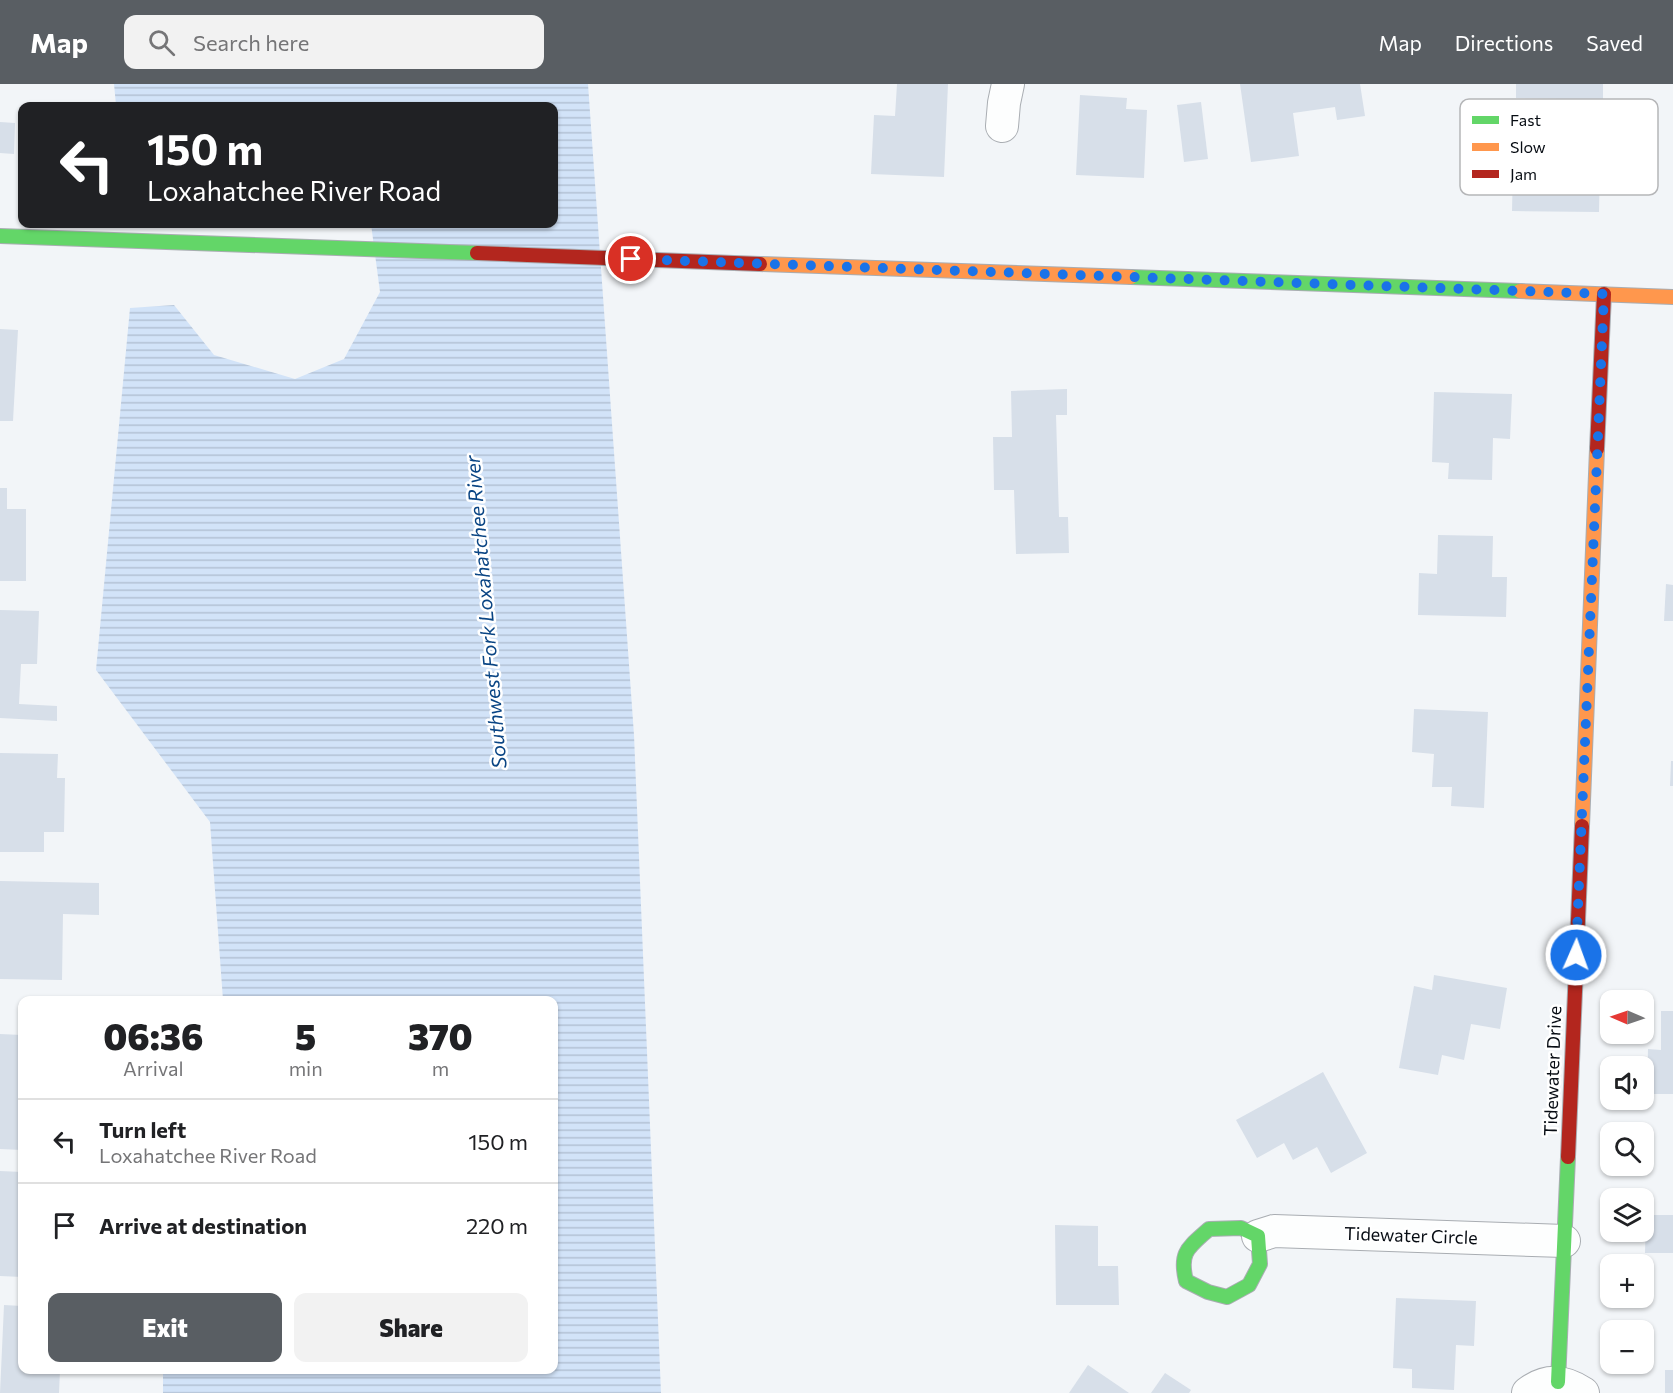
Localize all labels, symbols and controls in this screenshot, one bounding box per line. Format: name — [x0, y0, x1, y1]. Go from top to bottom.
search box — [124, 15, 544, 69]
text: Map — [30, 25, 88, 59]
icon: search — [145, 26, 178, 59]
text: Search here — [193, 29, 309, 56]
text: Map — [1379, 30, 1422, 55]
text: Directions — [1455, 30, 1553, 55]
text: Saved — [1586, 30, 1643, 55]
legend — [1460, 99, 1658, 195]
text: Fast — [1510, 110, 1541, 129]
text: 150 m — [147, 122, 263, 174]
icon: left — [48, 126, 126, 204]
text: Slow — [1510, 137, 1546, 156]
text: Jam — [1510, 164, 1537, 183]
text: Loxahatchee River Road — [147, 174, 441, 207]
pin — [605, 233, 656, 284]
icon: arrive — [614, 242, 647, 275]
water label: Southwest Fork Loxahatchee River — [459, 453, 511, 770]
position arrow — [1544, 923, 1608, 987]
north arrow — [1600, 990, 1654, 1044]
map controls — [1600, 990, 1654, 1374]
street label: Tidewater Drive — [1539, 1005, 1565, 1136]
text: 06:36 — [103, 1013, 203, 1057]
text: 5 — [295, 1013, 316, 1057]
text: 370 — [408, 1013, 473, 1057]
text: Arrival — [123, 1056, 184, 1080]
text: min — [289, 1056, 323, 1080]
text: m — [432, 1056, 449, 1080]
button: sound — [1600, 1056, 1654, 1110]
text: Turn left — [99, 1116, 186, 1143]
button: search — [1600, 1122, 1654, 1176]
icon: left — [48, 1125, 81, 1158]
text: 150 m — [468, 1128, 528, 1155]
text: Loxahatchee River Road — [99, 1143, 317, 1167]
button: layers — [1600, 1188, 1654, 1242]
icon: arrive — [48, 1209, 81, 1242]
text: Arrive at destination — [99, 1212, 307, 1239]
text: 220 m — [466, 1212, 528, 1239]
street label: Tidewater Circle — [1344, 1222, 1478, 1248]
button: + — [1600, 1254, 1654, 1308]
button: Exit — [48, 1293, 282, 1362]
button: Share — [294, 1293, 528, 1362]
button: − — [1600, 1320, 1654, 1374]

